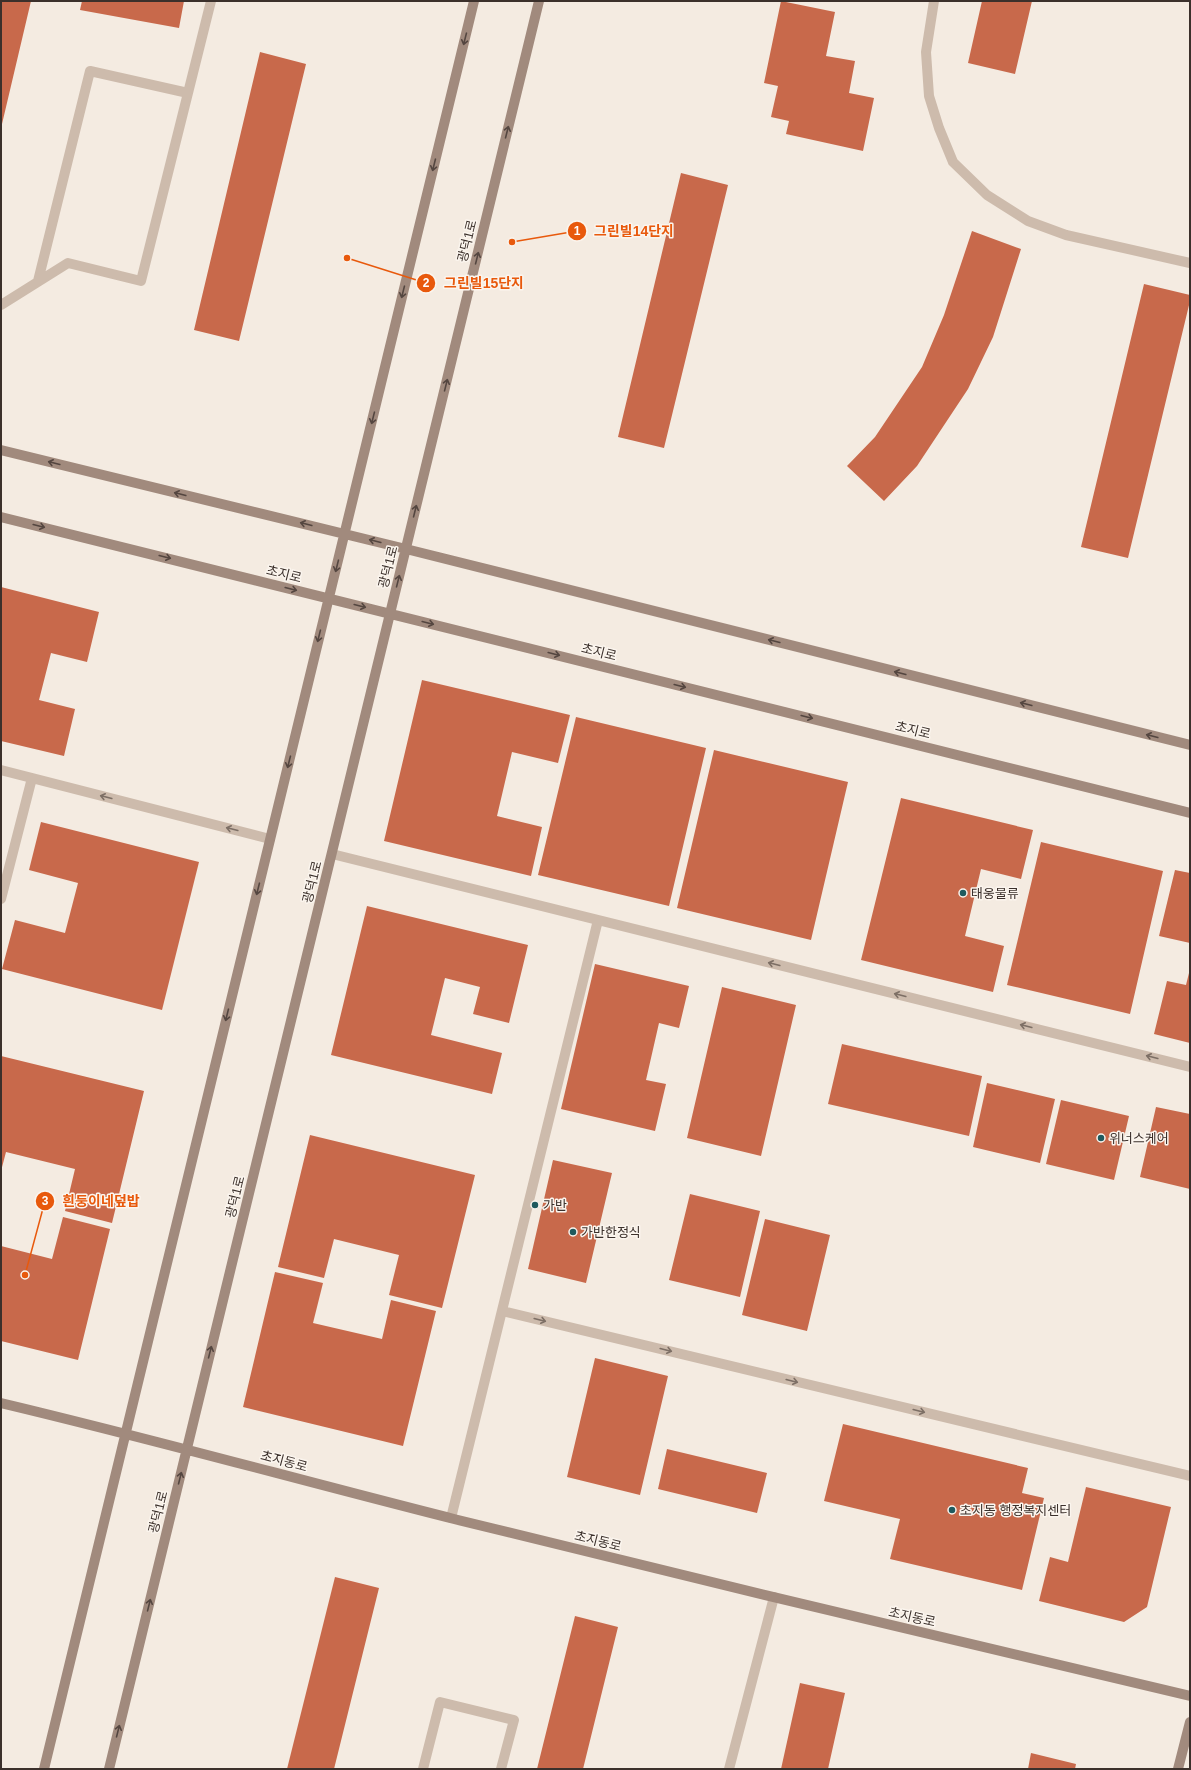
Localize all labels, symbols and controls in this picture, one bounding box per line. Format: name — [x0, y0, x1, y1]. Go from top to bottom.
one-way arrow — [460, 32, 468, 45]
one-way arrow — [504, 126, 512, 139]
one-way arrow — [430, 158, 437, 171]
street label: 광덕1로 — [455, 218, 479, 264]
callout: 그린빌14단지 — [567, 218, 682, 244]
text: 그린빌14단지 — [594, 223, 674, 239]
text: 1 — [574, 224, 581, 238]
one-way arrow — [473, 252, 481, 265]
callout: 그린빌15단지 — [416, 270, 532, 296]
text: 그린빌15단지 — [444, 275, 524, 291]
text: 2 — [423, 276, 430, 290]
one-way arrow — [399, 285, 407, 298]
one-way arrow — [443, 378, 450, 391]
one-way arrow — [368, 411, 376, 424]
one-way arrow — [48, 459, 61, 466]
one-way arrow — [174, 489, 187, 497]
one-way arrow — [412, 505, 420, 518]
one-way arrow — [300, 520, 313, 528]
one-way arrow — [32, 523, 45, 530]
one-way arrow — [369, 537, 382, 545]
street label: 광덕1로 — [376, 544, 400, 590]
one-way arrow — [158, 554, 171, 562]
one-way arrow — [332, 559, 340, 572]
street label: 초지로 — [265, 562, 303, 586]
one-way arrow — [395, 575, 403, 588]
one-way arrow — [284, 585, 297, 593]
one-way arrow — [353, 602, 366, 610]
one-way arrow — [421, 619, 434, 627]
one-way arrow — [315, 629, 323, 642]
one-way arrow — [768, 637, 781, 645]
street label: 초지로 — [580, 640, 618, 664]
one-way arrow — [548, 651, 561, 658]
one-way arrow — [894, 668, 907, 676]
one-way arrow — [674, 682, 687, 690]
one-way arrow — [1020, 700, 1033, 708]
one-way arrow — [800, 714, 813, 721]
street label: 초지로 — [894, 718, 932, 742]
one-way arrow — [1146, 732, 1159, 739]
one-way arrow — [284, 755, 292, 768]
one-way arrow — [100, 793, 113, 801]
one-way arrow — [226, 825, 239, 833]
street label: 광덕1로 — [300, 859, 324, 905]
one-way arrow — [254, 882, 261, 895]
place label: 태웅물류 — [971, 886, 1019, 901]
marker: 태웅물류 — [958, 888, 968, 898]
one-way arrow — [767, 959, 780, 967]
one-way arrow — [894, 991, 907, 998]
one-way arrow — [223, 1008, 231, 1021]
one-way arrow — [1020, 1022, 1033, 1029]
one-way arrow — [1146, 1053, 1159, 1061]
place label: 위너스케어 — [1109, 1131, 1169, 1146]
marker: 위너스케어 — [1096, 1133, 1106, 1143]
street label: 광덕1로 — [223, 1174, 247, 1220]
callout: 흰둥이네덮밥 — [35, 1188, 148, 1214]
text: 흰둥이네덮밥 — [62, 1193, 140, 1209]
text: 3 — [42, 1194, 49, 1208]
place label: 가반 — [543, 1198, 567, 1213]
marker: 가반 — [530, 1200, 540, 1210]
place label: 가반한정식 — [581, 1225, 641, 1240]
marker: 가반한정식 — [568, 1227, 578, 1237]
one-way arrow — [533, 1316, 546, 1324]
one-way arrow — [207, 1346, 215, 1359]
one-way arrow — [659, 1347, 672, 1354]
one-way arrow — [786, 1377, 799, 1385]
one-way arrow — [912, 1408, 925, 1415]
street label: 초지동로 — [259, 1448, 309, 1474]
one-way arrow — [176, 1472, 184, 1485]
street label: 광덕1로 — [146, 1489, 170, 1535]
place label: 초지동 행정복지센터 — [960, 1503, 1071, 1518]
marker: 초지동 행정복지센터 — [947, 1505, 957, 1515]
street label: 초지동로 — [573, 1528, 623, 1554]
one-way arrow — [145, 1599, 153, 1612]
street label: 초지동로 — [887, 1604, 937, 1630]
one-way arrow — [115, 1725, 122, 1738]

